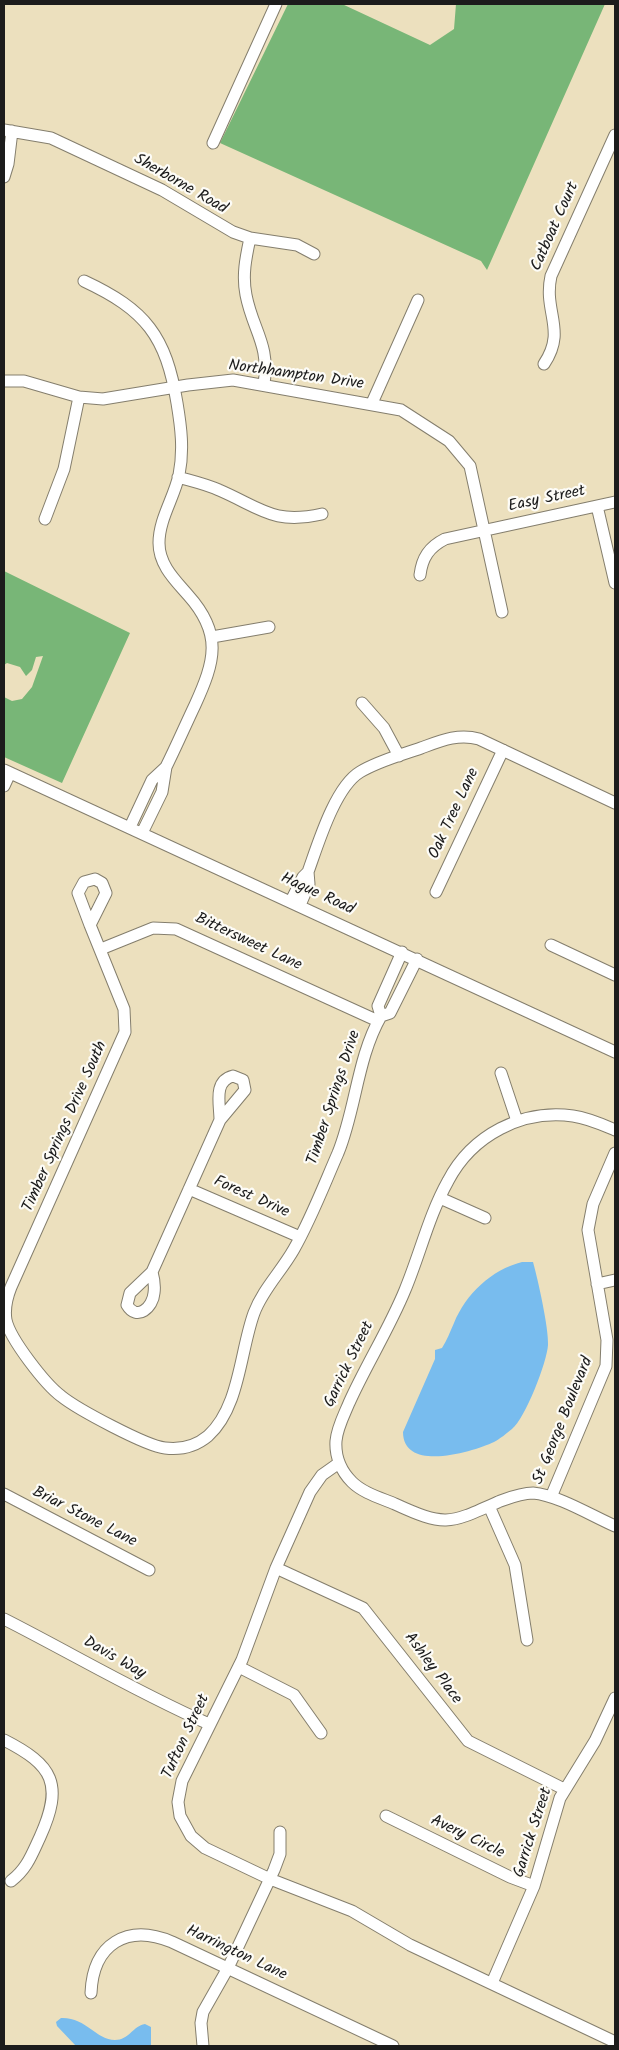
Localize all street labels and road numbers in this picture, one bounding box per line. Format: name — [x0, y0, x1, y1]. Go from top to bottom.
street label: Sherborne Road — [130, 151, 230, 219]
street label: Catboat Court — [528, 180, 584, 274]
street label: Northhampton Drive — [227, 357, 365, 395]
street label: Easy Street — [507, 482, 587, 518]
street label: Oak Tree Lane — [426, 766, 484, 862]
street label: Hague Road — [277, 870, 357, 920]
street label: Bittersweet Lane — [192, 910, 304, 976]
street label: Timber Springs Drive — [304, 1028, 366, 1168]
street label: Timber Springs Drive South — [20, 1039, 112, 1215]
street label: Forest Drive — [210, 1173, 292, 1223]
street label: Garrick Street — [321, 1319, 379, 1411]
street label: St George Boulevard — [530, 1355, 598, 1487]
street label: Briar Stone Lane — [29, 1483, 139, 1553]
street label: Ashley Place — [399, 1629, 465, 1709]
street label: Davis Way — [79, 1633, 149, 1685]
street label: Tufton Street — [159, 1692, 215, 1782]
street label: Garrick Street — [510, 1786, 558, 1880]
street label: Avery Circle — [427, 1812, 507, 1864]
street label: Harrington Lane — [183, 1922, 289, 1986]

